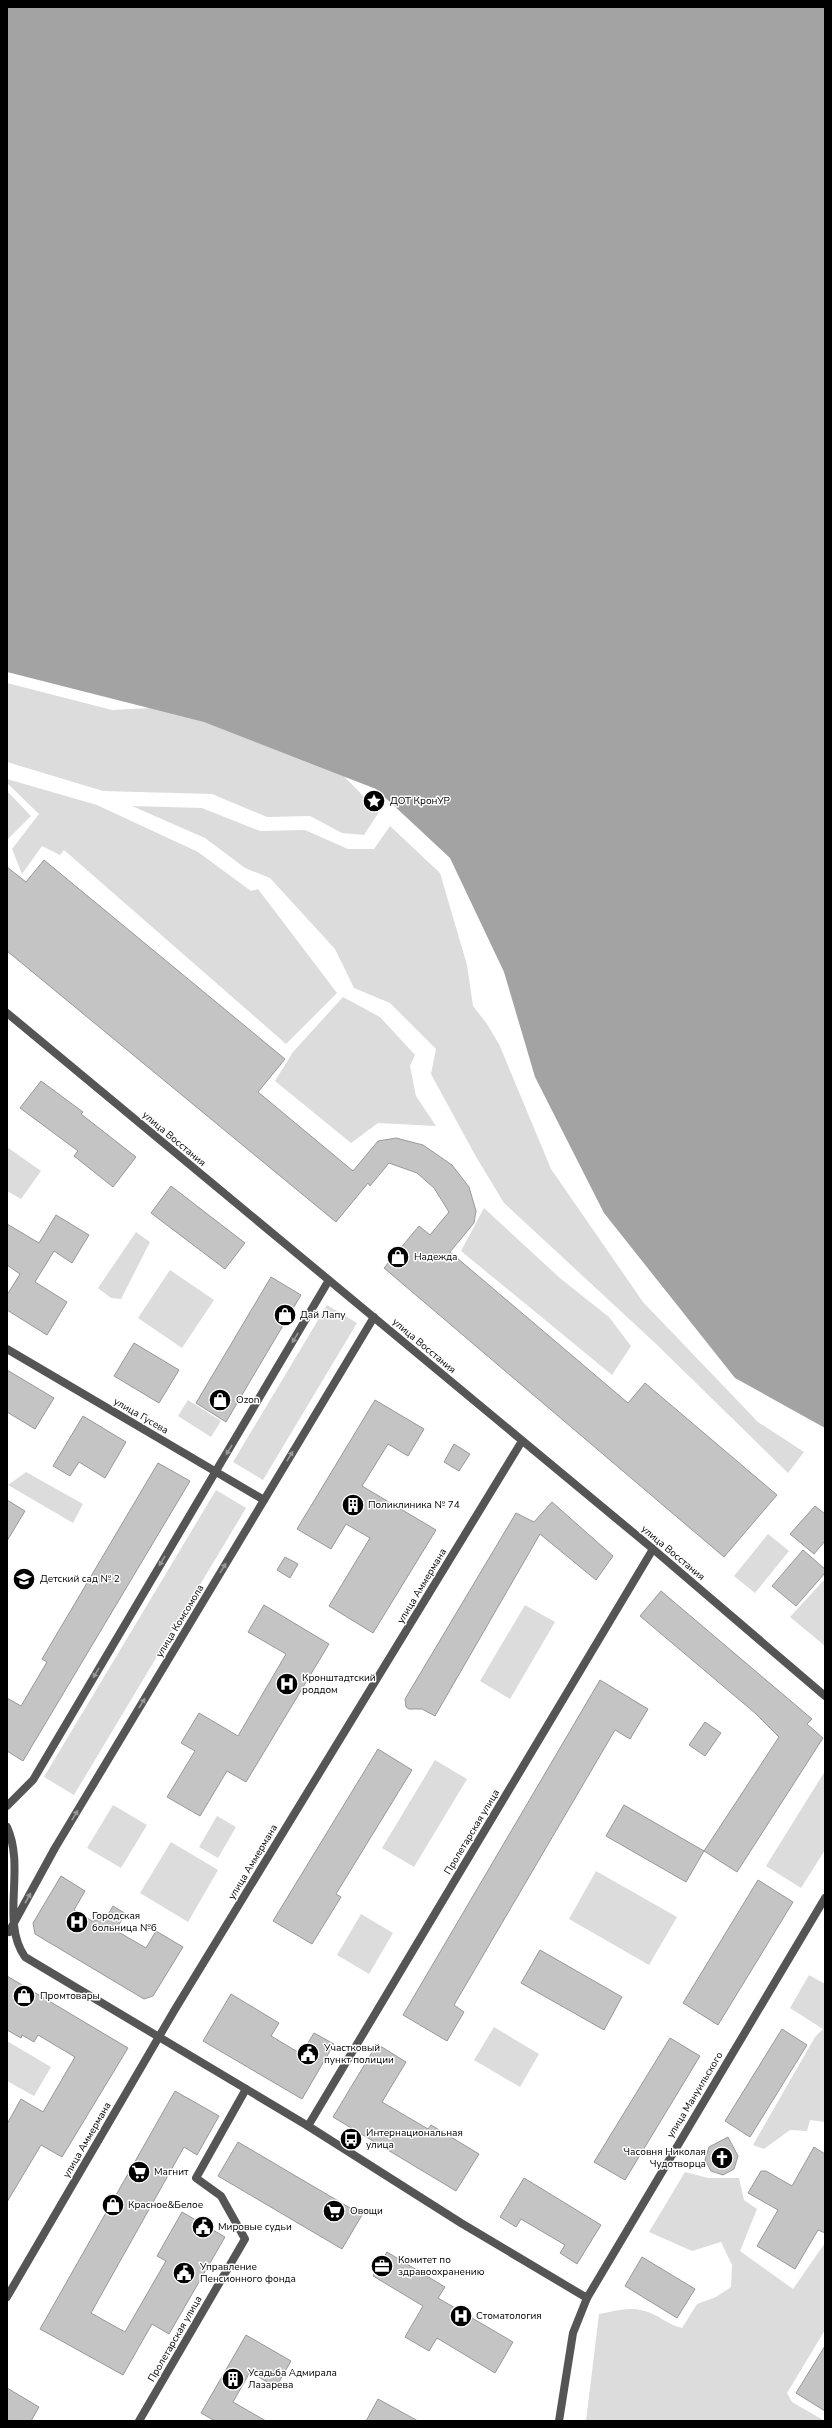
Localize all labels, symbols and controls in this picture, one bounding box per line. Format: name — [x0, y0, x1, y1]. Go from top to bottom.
place icon: ДОТ КронУР — [361, 788, 387, 814]
place label: ДОТ КронУР — [390, 794, 451, 808]
street label: улица Восстания — [139, 1108, 209, 1170]
shop icon: Надежда — [385, 1244, 411, 1270]
place label: Надежда — [414, 1250, 458, 1264]
shop icon: Дай Лапу — [272, 1302, 298, 1328]
place label: Дай Лапу — [300, 1308, 346, 1322]
street label: улица Восстания — [389, 1315, 459, 1377]
one-way arrow — [291, 1332, 298, 1344]
shop icon: Ozon — [207, 1387, 233, 1413]
place label: Ozon — [236, 1393, 259, 1407]
street label: улица Гусева — [111, 1395, 171, 1437]
one-way arrow — [225, 1444, 232, 1456]
one-way arrow — [287, 1450, 294, 1462]
building icon: Поликлиника № 74 — [340, 1492, 366, 1518]
place label: Поликлиника № 74 — [368, 1498, 460, 1512]
street label: улица Восстания — [638, 1522, 708, 1584]
street label: улица Аммермана — [394, 1546, 450, 1626]
one-way arrow — [159, 1555, 166, 1567]
one-way arrow — [220, 1562, 227, 1574]
school or university icon: Детский сад № 2 — [11, 1566, 37, 1592]
place label: Детский сад № 2 — [40, 1572, 120, 1586]
street label: улица Комсомола — [153, 1582, 207, 1660]
one-way arrow — [93, 1667, 100, 1679]
hospital icon: Кронштадтский роддом — [274, 1671, 300, 1697]
place label: Кронштадтский роддом — [302, 1671, 376, 1697]
one-way arrow — [139, 1697, 146, 1709]
street label: Пролетарская улица — [441, 1787, 503, 1877]
one-way arrow — [72, 1809, 79, 1821]
street label: улица Аммермана — [225, 1822, 281, 1902]
one-way arrow — [25, 1892, 32, 1904]
hospital icon: Городская больница №6 — [64, 1909, 90, 1935]
place label: Городская больница №6 — [92, 1909, 157, 1935]
shop icon: Промтовары — [11, 1983, 37, 2009]
place label: Промтовары — [40, 1989, 100, 2003]
public building icon: Участковый пункт полиции — [295, 2041, 321, 2067]
place label: Участковый пункт полиции — [323, 2041, 394, 2067]
street label: улица Мануильского — [664, 2049, 726, 2141]
street label: улица Аммермана — [60, 2099, 114, 2181]
bus stop icon: Интернациональная улица — [338, 2126, 364, 2152]
place label: Интернациональная улица — [366, 2126, 463, 2152]
place label: Часовня Николая Чудотворца — [623, 2145, 706, 2171]
church icon: Часовня Николая Чудотворца — [709, 2145, 735, 2171]
supermarket icon: Магнит — [126, 2159, 152, 2185]
place label: Магнит — [154, 2165, 189, 2179]
shop icon: Красное&Белое — [100, 2192, 126, 2218]
place label: Красное&Белое — [128, 2198, 203, 2212]
supermarket icon: Овощи — [321, 2198, 347, 2224]
place label: Овощи — [350, 2204, 383, 2218]
public building icon: Мировые судьи — [190, 2214, 216, 2240]
place label: Мировые судьи — [218, 2220, 292, 2234]
office icon: Комитет по здравоохранению — [369, 2253, 395, 2279]
place label: Комитет по здравоохранению — [398, 2253, 485, 2279]
public building icon: Управление Пенсионного фонда — [171, 2260, 197, 2286]
place label: Управление Пенсионного фонда — [199, 2260, 296, 2286]
street label: Пролетарская улица — [145, 2293, 205, 2385]
hospital icon: Стоматология — [448, 2303, 474, 2329]
place label: Стоматология — [476, 2309, 542, 2323]
building icon: Усадьба Адмирала Лазарева — [220, 2366, 246, 2392]
place label: Усадьба Адмирала Лазарева — [247, 2366, 337, 2392]

